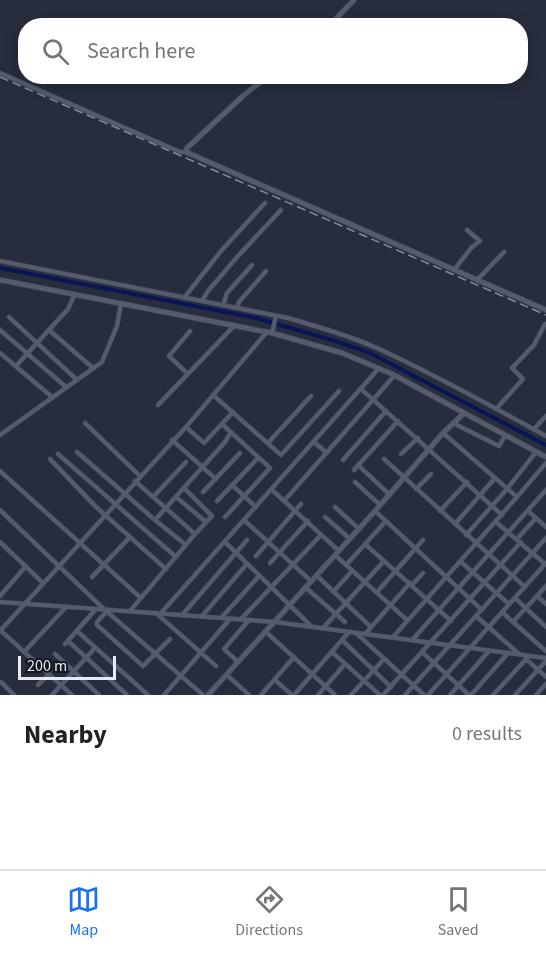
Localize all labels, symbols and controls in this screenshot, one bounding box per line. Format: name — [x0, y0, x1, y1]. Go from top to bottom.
search box — [18, 18, 528, 84]
icon: search — [39, 35, 72, 68]
text: Search here — [87, 35, 195, 67]
scale bar — [18, 653, 116, 680]
text: 200 m — [27, 655, 67, 677]
text: Nearby — [24, 716, 107, 753]
text: 0 results — [452, 720, 522, 748]
tab: Map — [67, 883, 100, 941]
tab: Directions — [235, 883, 303, 941]
tab: Saved — [438, 883, 479, 941]

